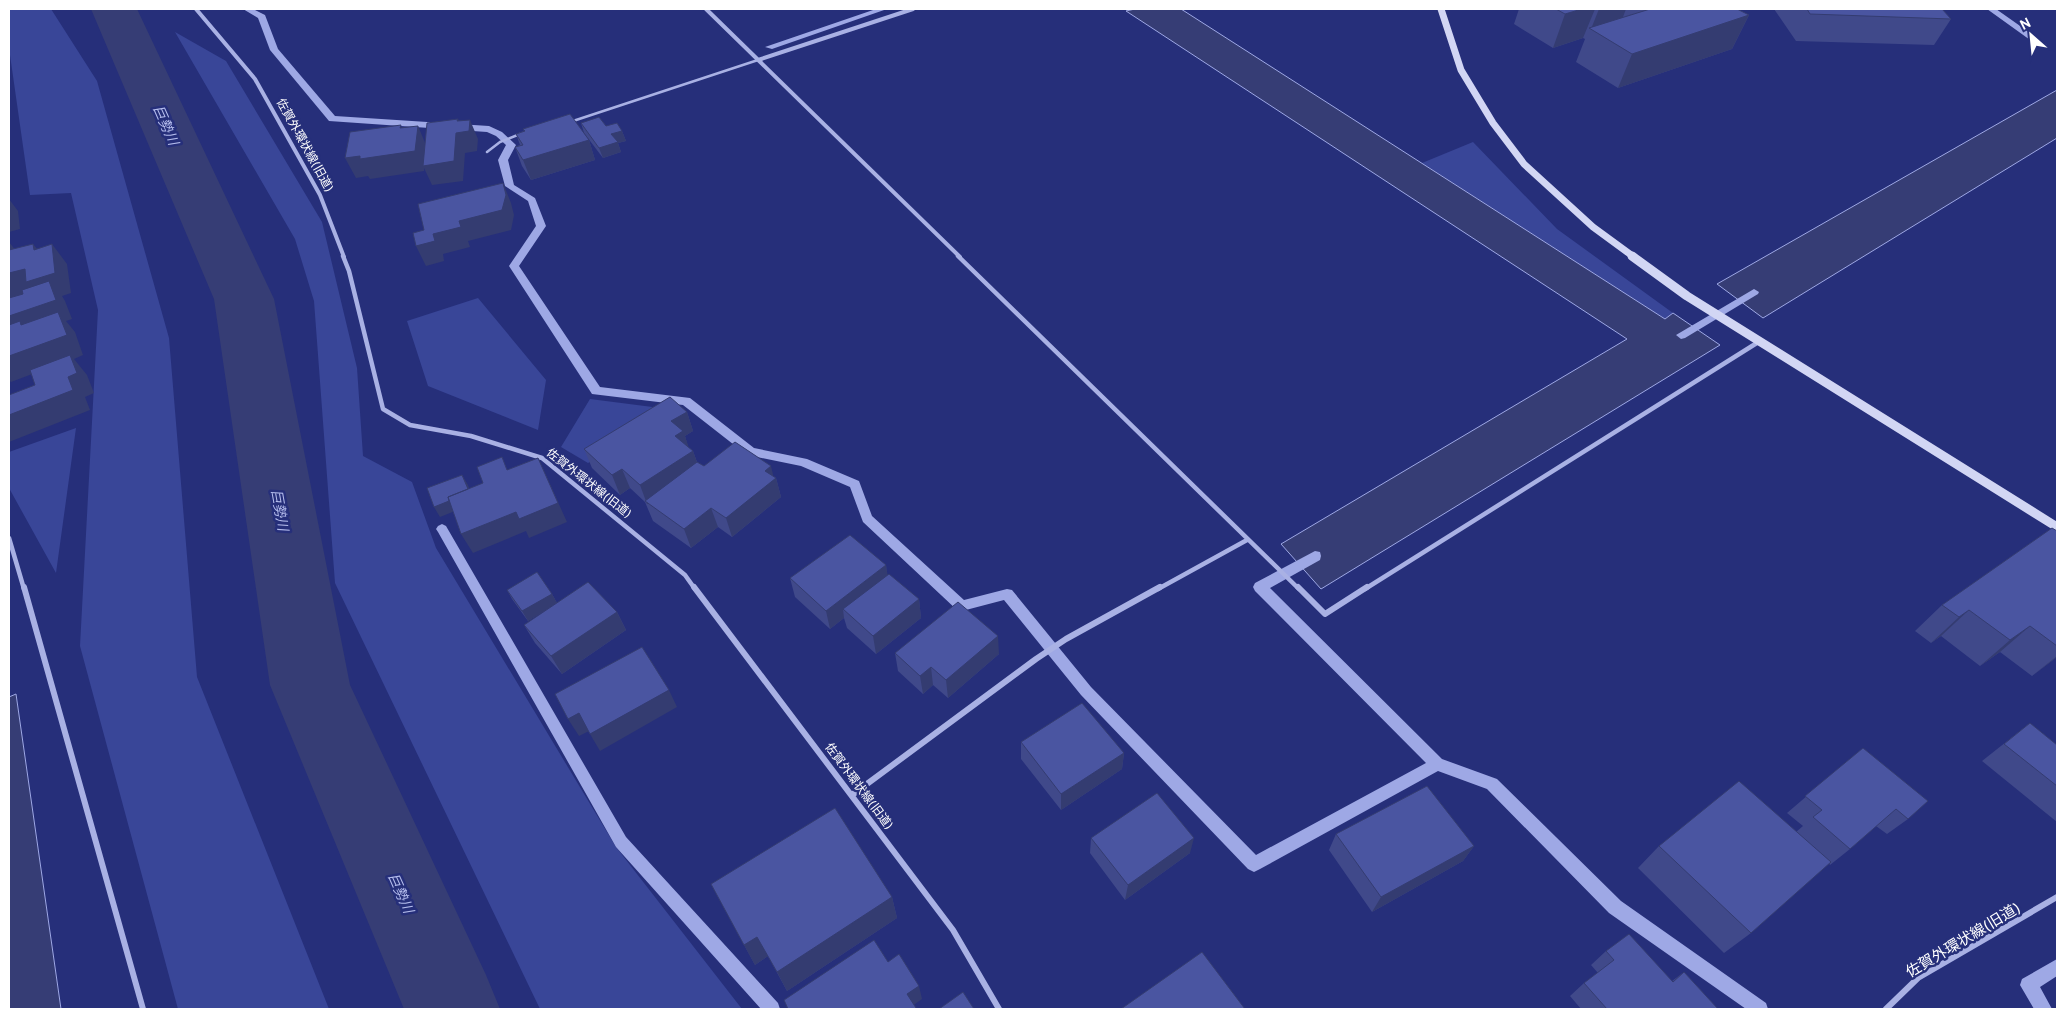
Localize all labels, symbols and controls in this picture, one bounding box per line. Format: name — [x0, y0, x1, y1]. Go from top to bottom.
north arrow — [2006, 10, 2056, 60]
text: N — [2017, 15, 2034, 35]
street label: 佐賀外環状線(旧道) — [272, 96, 336, 195]
water label: 巨勢川 — [148, 103, 182, 150]
street label: 佐賀外環状線(旧道) — [542, 445, 634, 522]
water label: 巨勢川 — [267, 488, 291, 534]
street label: 佐賀外環状線(旧道) — [820, 740, 896, 833]
water label: 巨勢川 — [383, 871, 417, 918]
street label: 佐賀外環状線(旧道) — [1903, 899, 2025, 983]

